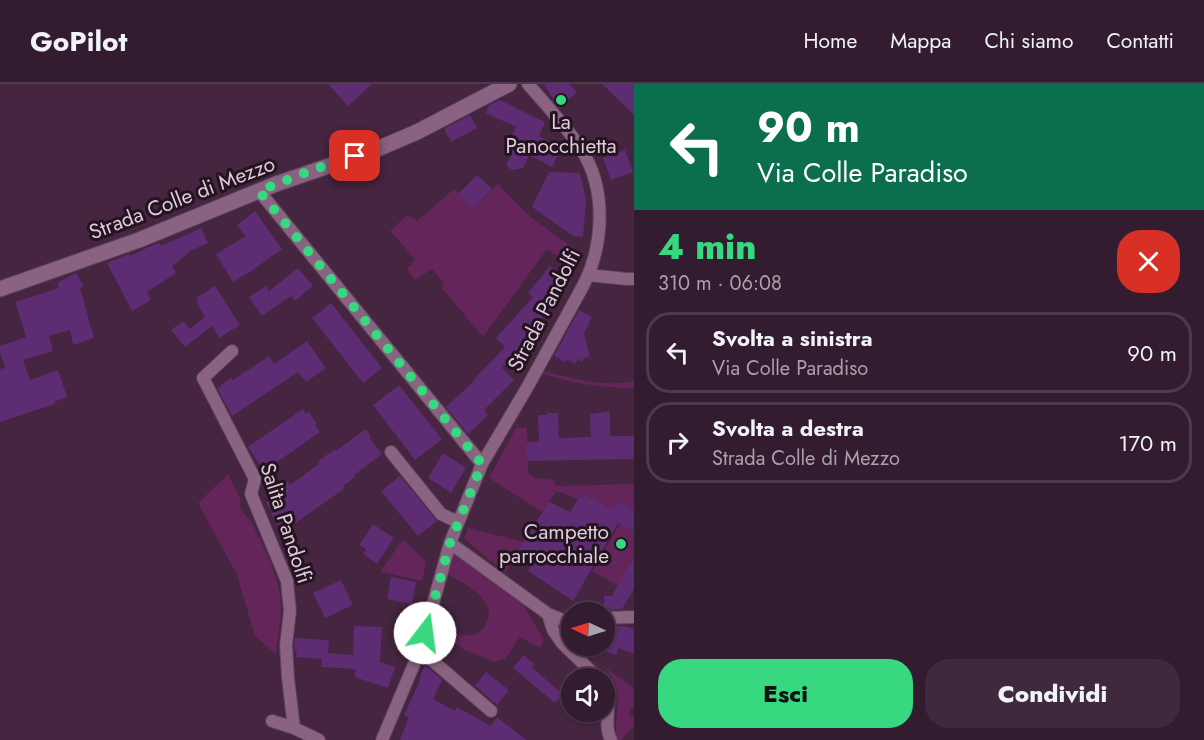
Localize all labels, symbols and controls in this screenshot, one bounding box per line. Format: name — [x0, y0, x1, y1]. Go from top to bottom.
text: GoPilot — [30, 21, 127, 62]
text: Home — [804, 26, 857, 56]
text: Mappa — [890, 26, 951, 56]
text: Chi siamo — [984, 26, 1073, 56]
text: Contatti — [1106, 26, 1174, 56]
marker: La Panocchietta — [554, 93, 568, 107]
text: 90 m — [757, 97, 860, 158]
place label: La Panocchietta — [505, 107, 617, 161]
icon: left — [658, 108, 736, 186]
pin — [329, 130, 380, 181]
icon: arrive — [338, 139, 371, 172]
street label: Strada Colle di Mezzo — [85, 149, 279, 247]
text: Via Colle Paradiso — [757, 153, 968, 192]
text: 4 min — [658, 220, 756, 272]
button: close — [1117, 230, 1180, 293]
street label: Strada Pandolfi — [500, 244, 588, 376]
text: 310 m · 06:08 — [658, 269, 782, 298]
text: Svolta a sinistra — [712, 322, 873, 354]
icon: left — [661, 336, 694, 369]
text: 90 m — [1127, 337, 1177, 369]
text: Via Colle Paradiso — [712, 354, 868, 383]
text: Svolta a destra — [712, 412, 864, 444]
icon: right — [661, 426, 694, 459]
text: 170 m — [1119, 427, 1177, 459]
text: Strada Colle di Mezzo — [712, 444, 900, 473]
street label: Salita Pandolfi — [252, 459, 320, 587]
place label: Campetto parrocchiale — [499, 517, 609, 571]
marker: Campetto parrocchiale — [614, 537, 628, 551]
position arrow — [393, 601, 457, 665]
north arrow — [561, 602, 615, 656]
map controls — [561, 602, 615, 722]
button: Esci — [658, 659, 913, 728]
button: Condividi — [925, 659, 1180, 728]
button: sound — [561, 668, 615, 722]

